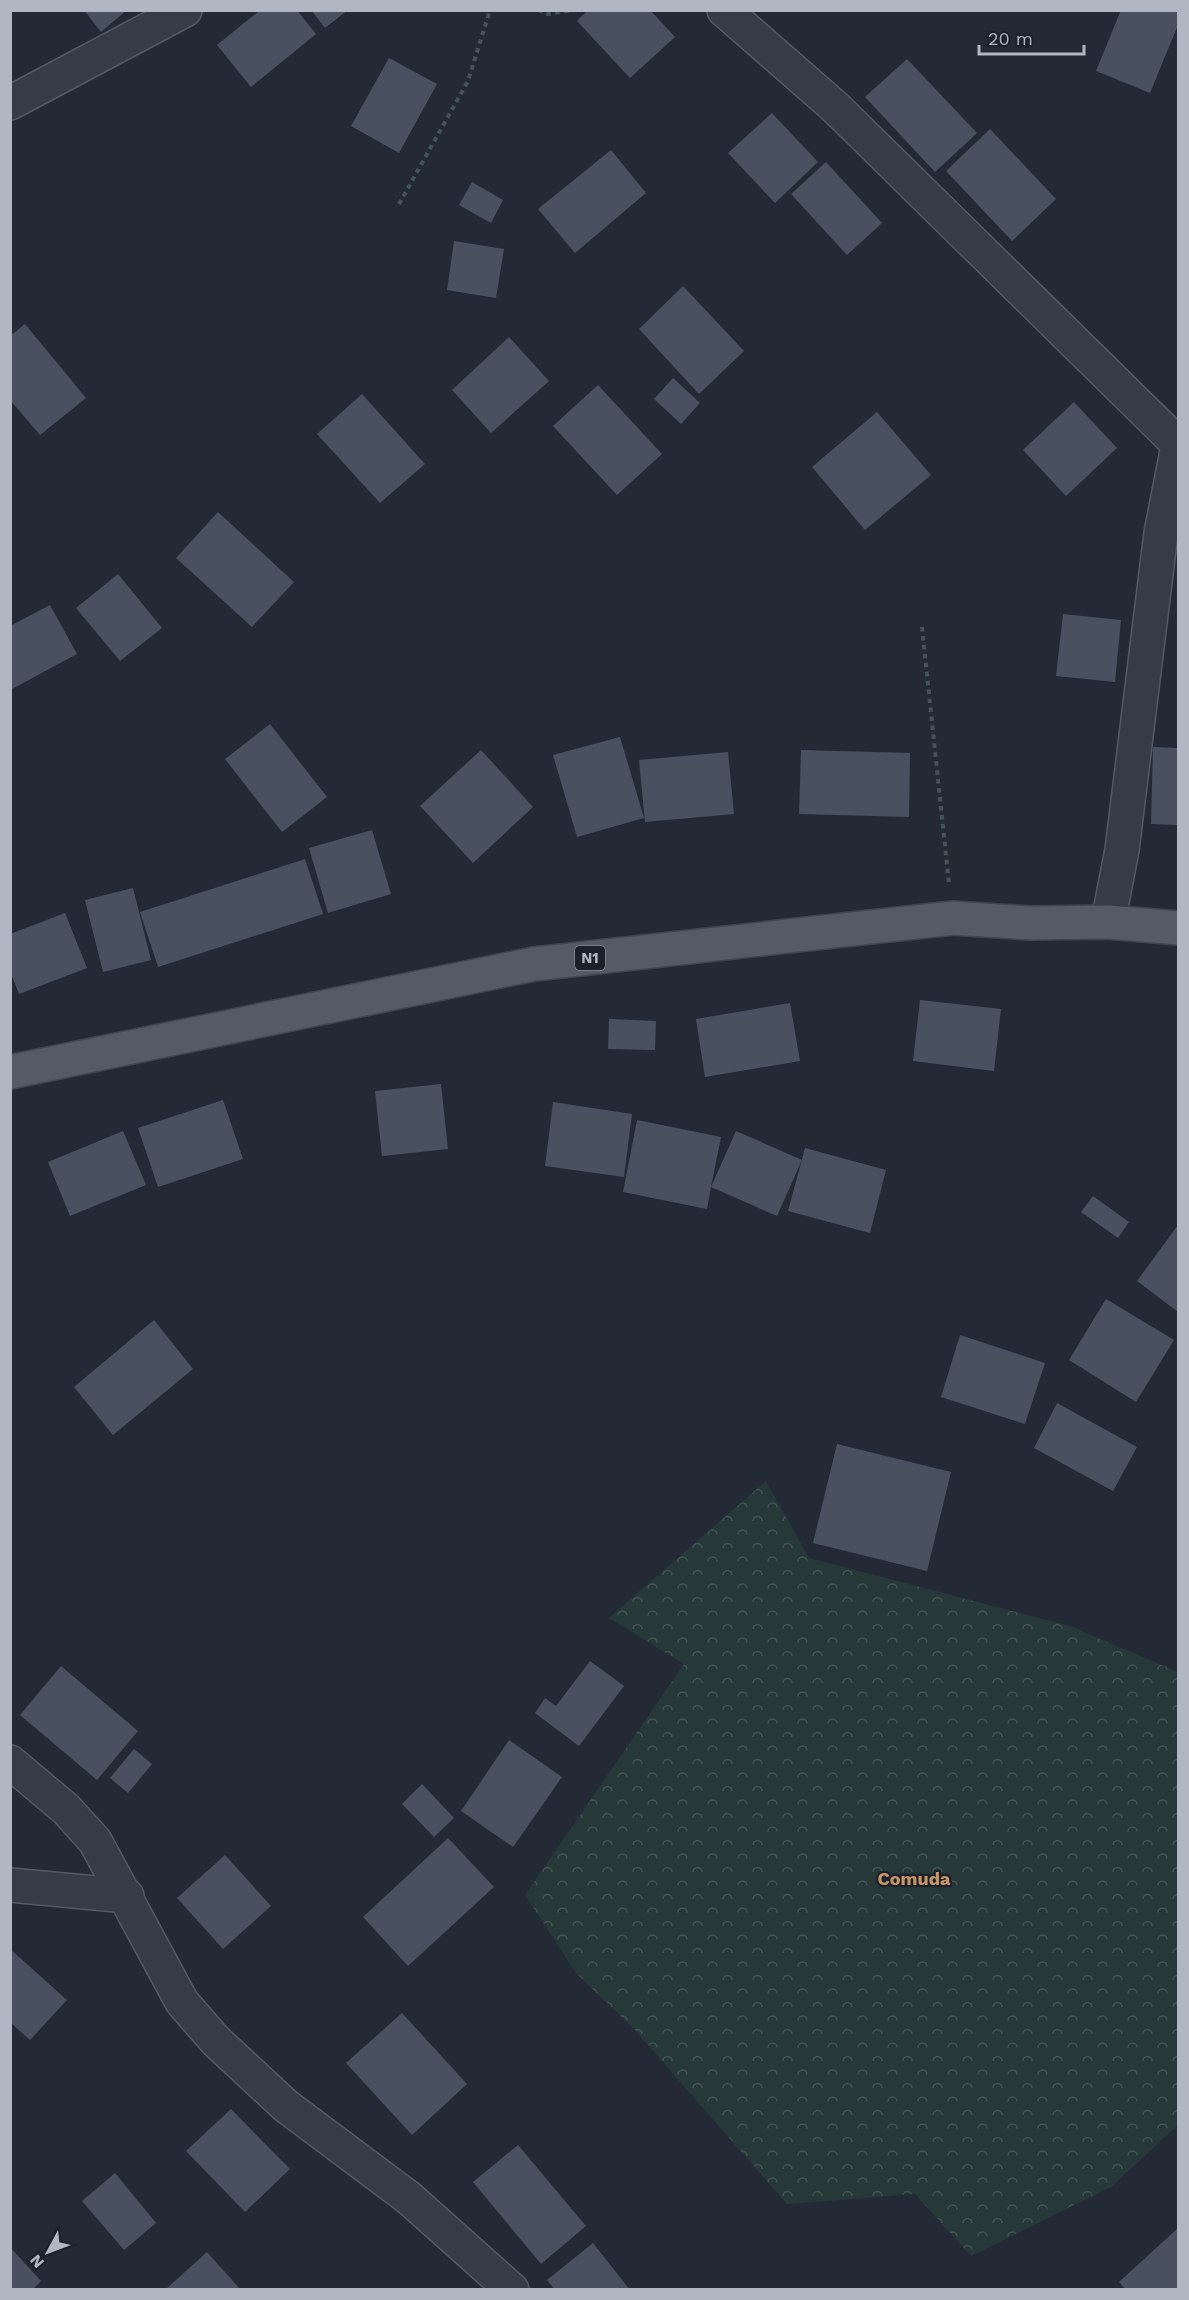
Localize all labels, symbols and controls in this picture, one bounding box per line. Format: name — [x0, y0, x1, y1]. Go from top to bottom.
scale bar — [979, 18, 1084, 56]
text: 20 m — [988, 28, 1033, 49]
road number: N1 — [575, 946, 605, 970]
district label: Comuda — [878, 1868, 951, 1889]
north arrow — [18, 2222, 78, 2282]
text: N — [26, 2251, 48, 2272]

